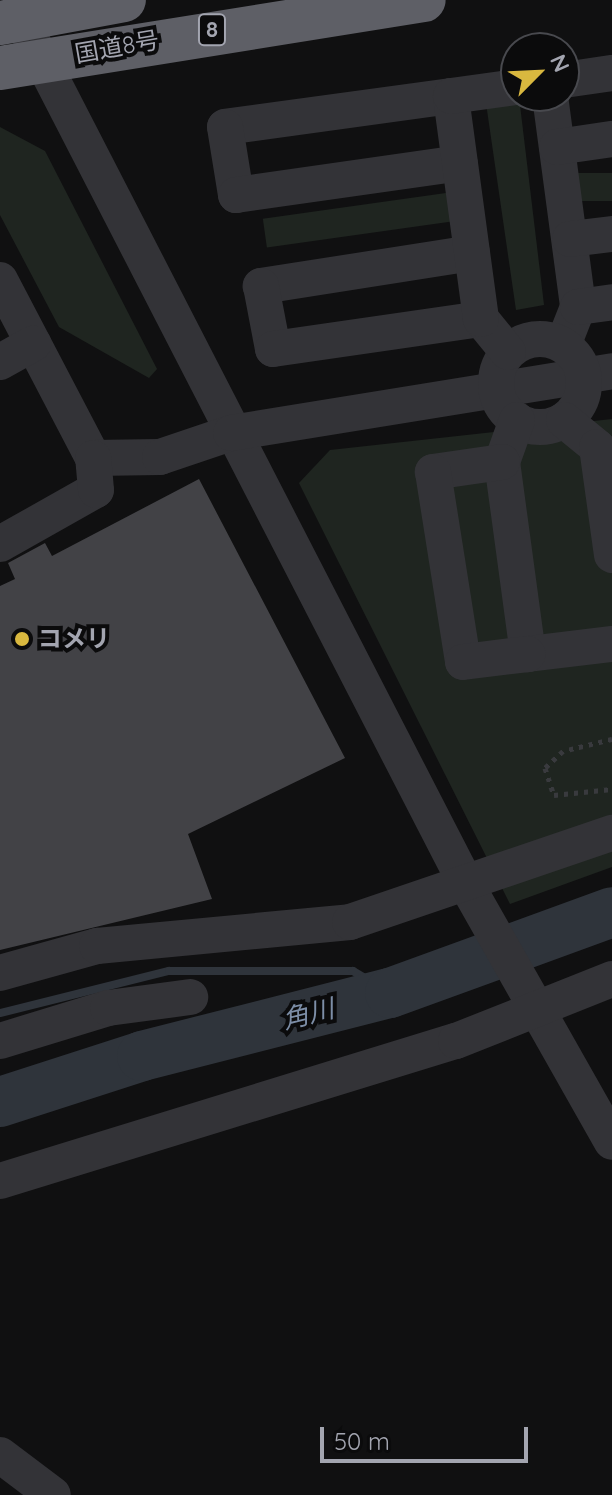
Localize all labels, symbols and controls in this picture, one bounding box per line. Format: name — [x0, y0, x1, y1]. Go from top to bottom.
road number: 8 — [196, 12, 228, 48]
street label: 国道8号 — [73, 25, 161, 69]
north arrow — [500, 32, 580, 112]
text: N — [544, 50, 576, 76]
place label: コメリ — [38, 625, 110, 653]
marker: コメリ — [13, 630, 31, 648]
water label: 角川 — [279, 993, 337, 1035]
scale bar — [324, 1411, 532, 1461]
text: 50 m — [334, 1426, 390, 1456]

